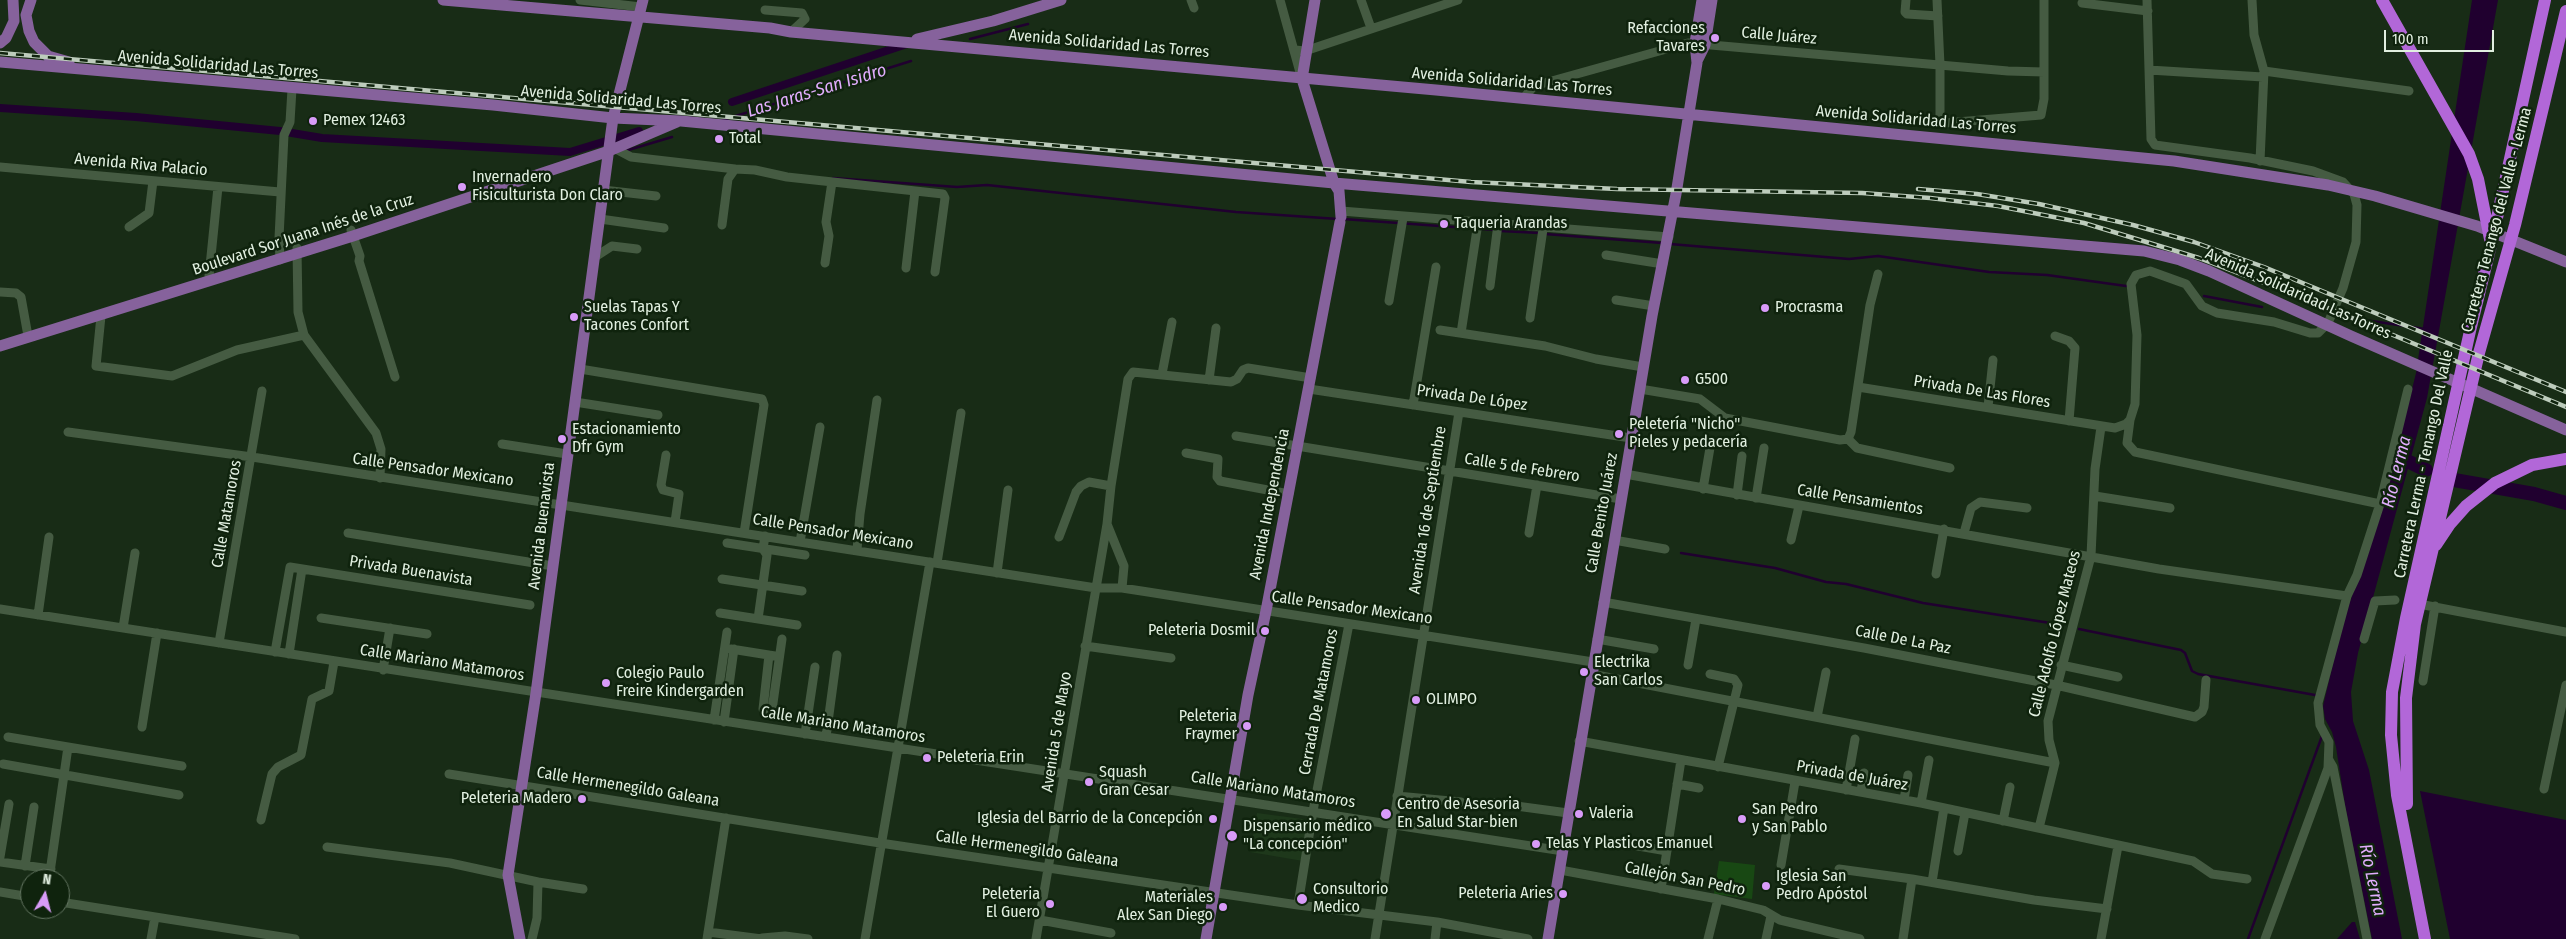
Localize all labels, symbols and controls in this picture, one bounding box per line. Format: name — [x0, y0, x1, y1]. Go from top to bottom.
place label: Refacciones Tavares — [1627, 19, 1705, 57]
scale bar — [2386, 20, 2496, 52]
street label: Calle Juárez — [1741, 23, 1817, 49]
street label: Avenida Solidaridad Las Torres — [1008, 26, 1210, 62]
text: 100 m — [2392, 30, 2429, 48]
marker: Refacciones Tavares — [1709, 32, 1721, 44]
street label: Avenida Solidaridad Las Torres — [117, 47, 319, 83]
water label: Las Jaras-San Isidro — [745, 60, 889, 122]
street label: Avenida Solidaridad Las Torres — [1411, 64, 1613, 100]
street label: Avenida Solidaridad Las Torres — [520, 82, 722, 118]
street label: Avenida Solidaridad Las Torres — [1815, 102, 2017, 138]
street label: Carretera Tenango del Valle - Lerma — [2458, 105, 2536, 335]
place label: Pemex 12463 — [323, 111, 405, 131]
marker: Pemex 12463 — [307, 115, 319, 127]
place label: Total — [729, 129, 761, 149]
marker: Total — [713, 133, 725, 145]
street label: Avenida Riva Palacio — [74, 150, 208, 180]
place label: Invernadero Fisiculturista Don Claro — [472, 168, 623, 206]
marker: Invernadero Fisiculturista Don Claro — [456, 181, 468, 193]
street label: Boulevard Sor Juana Inés de la Cruz — [190, 190, 416, 280]
place label: Taqueria Arandas — [1454, 214, 1567, 234]
marker: Taqueria Arandas — [1438, 218, 1450, 230]
street label: Avenida Solidaridad Las Torres — [2202, 244, 2394, 344]
place label: Suelas Tapas Y Tacones Confort — [584, 298, 689, 336]
place label: Procrasma — [1775, 298, 1843, 318]
marker: Procrasma — [1759, 302, 1771, 314]
marker: Suelas Tapas Y Tacones Confort — [568, 311, 580, 323]
street label: Carretera Lerma - Tenango Del Valle — [2390, 348, 2458, 580]
place label: G500 — [1695, 370, 1728, 390]
street label: Privada De Las Flores — [1912, 372, 2052, 412]
marker: G500 — [1679, 374, 1691, 386]
street label: Privada De López — [1416, 381, 1528, 415]
place label: Peletería "Nicho" Pieles y pedacería — [1629, 415, 1748, 453]
place label: Estacionamiento Dfr Gym — [572, 420, 681, 458]
street label: Avenida 16 de Septiembre — [1405, 425, 1451, 595]
street label: Avenida Independencia — [1246, 427, 1294, 581]
marker: Peletería "Nicho" Pieles y pedacería — [1613, 428, 1625, 440]
marker: Estacionamiento Dfr Gym — [556, 433, 568, 445]
water label: Río Lerma — [2378, 434, 2416, 510]
street label: Calle Pensador Mexicano — [351, 449, 515, 491]
street label: Calle 5 de Febrero — [1463, 449, 1581, 487]
street label: Calle Benito Juárez — [1582, 451, 1622, 575]
street label: Calle Matamoros — [208, 459, 246, 569]
street label: Avenida Buenavista — [525, 461, 559, 591]
street label: Calle Pensamientos — [1796, 481, 1924, 519]
street label: Calle Pensador Mexicano — [751, 510, 915, 554]
street label: Calle Adolfo López Mateos — [2025, 549, 2085, 719]
street label: Privada Buenavista — [348, 552, 474, 590]
street label: Calle Pensador Mexicano — [1270, 587, 1434, 629]
place label: Peleteria Dosmil — [1148, 621, 1255, 641]
street label: Calle De La Paz — [1854, 621, 1952, 659]
marker: Peleteria Dosmil — [1259, 625, 1271, 637]
street label: Cerrada De Matamoros — [1295, 627, 1343, 777]
street label: Calle Mariano Matamoros — [358, 641, 526, 685]
place label: Electrika San Carlos — [1594, 653, 1663, 691]
place label: Colegio Paulo Freire Kindergarden — [616, 664, 744, 702]
marker: Electrika San Carlos — [1578, 666, 1590, 678]
street label: Avenida 5 de Mayo — [1038, 670, 1076, 794]
marker: Colegio Paulo Freire Kindergarden — [600, 677, 612, 689]
place label: OLIMPO — [1426, 690, 1477, 710]
marker: OLIMPO — [1410, 694, 1422, 706]
street label: Calle Mariano Matamoros — [759, 703, 927, 747]
place label: Peleteria Fraymer — [1179, 707, 1237, 745]
marker: Peleteria Fraymer — [1241, 720, 1253, 732]
place label: Peleteria Erin — [937, 748, 1024, 768]
marker: Peleteria Erin — [921, 752, 933, 764]
street label: Privada de Juárez — [1795, 757, 1909, 795]
street label: Calle Hermenegildo Galeana — [535, 763, 721, 811]
place label: Squash Gran Cesar — [1099, 763, 1169, 801]
street label: Calle Mariano Matamoros — [1189, 768, 1357, 812]
marker: Squash Gran Cesar — [1083, 776, 1095, 788]
place label: Peleteria Madero — [461, 789, 572, 809]
marker: Peleteria Madero — [576, 793, 588, 805]
place label: Centro de Asesoria En Salud Star-bien — [1397, 795, 1520, 833]
place label: San Pedro y San Pablo — [1752, 800, 1827, 838]
place label: Valeria — [1589, 804, 1634, 824]
marker: Centro de Asesoria En Salud Star-bien — [1379, 807, 1393, 821]
marker: Valeria — [1573, 808, 1585, 820]
place label: Iglesia del Barrio de la Concepción — [977, 809, 1203, 829]
marker: Iglesia del Barrio de la Concepción — [1207, 813, 1219, 825]
marker: San Pedro y San Pablo — [1736, 813, 1748, 825]
place label: Dispensario médico "La concepción" — [1243, 817, 1372, 855]
street label: Calle Hermenegildo Galeana — [934, 827, 1120, 871]
marker: Dispensario médico "La concepción" — [1225, 829, 1239, 843]
place label: Telas Y Plasticos Emanuel — [1546, 834, 1713, 854]
marker: Telas Y Plasticos Emanuel — [1530, 838, 1542, 850]
water label: Río Lerma — [2354, 842, 2390, 918]
street label: Callejón San Pedro — [1623, 858, 1747, 900]
place label: Iglesia San Pedro Apóstol — [1776, 867, 1867, 905]
north arrow — [20, 869, 70, 919]
text: N — [42, 871, 52, 889]
place label: Consultorio Medico — [1313, 880, 1389, 918]
marker: Iglesia San Pedro Apóstol — [1760, 880, 1772, 892]
place label: Peleteria Aries — [1458, 884, 1553, 904]
place label: Peleteria El Guero — [982, 885, 1040, 923]
place label: Materiales Alex San Diego — [1117, 888, 1213, 926]
marker: Peleteria Aries — [1557, 888, 1569, 900]
marker: Consultorio Medico — [1295, 892, 1309, 906]
marker: Peleteria El Guero — [1044, 898, 1056, 910]
marker: Materiales Alex San Diego — [1217, 901, 1229, 913]

